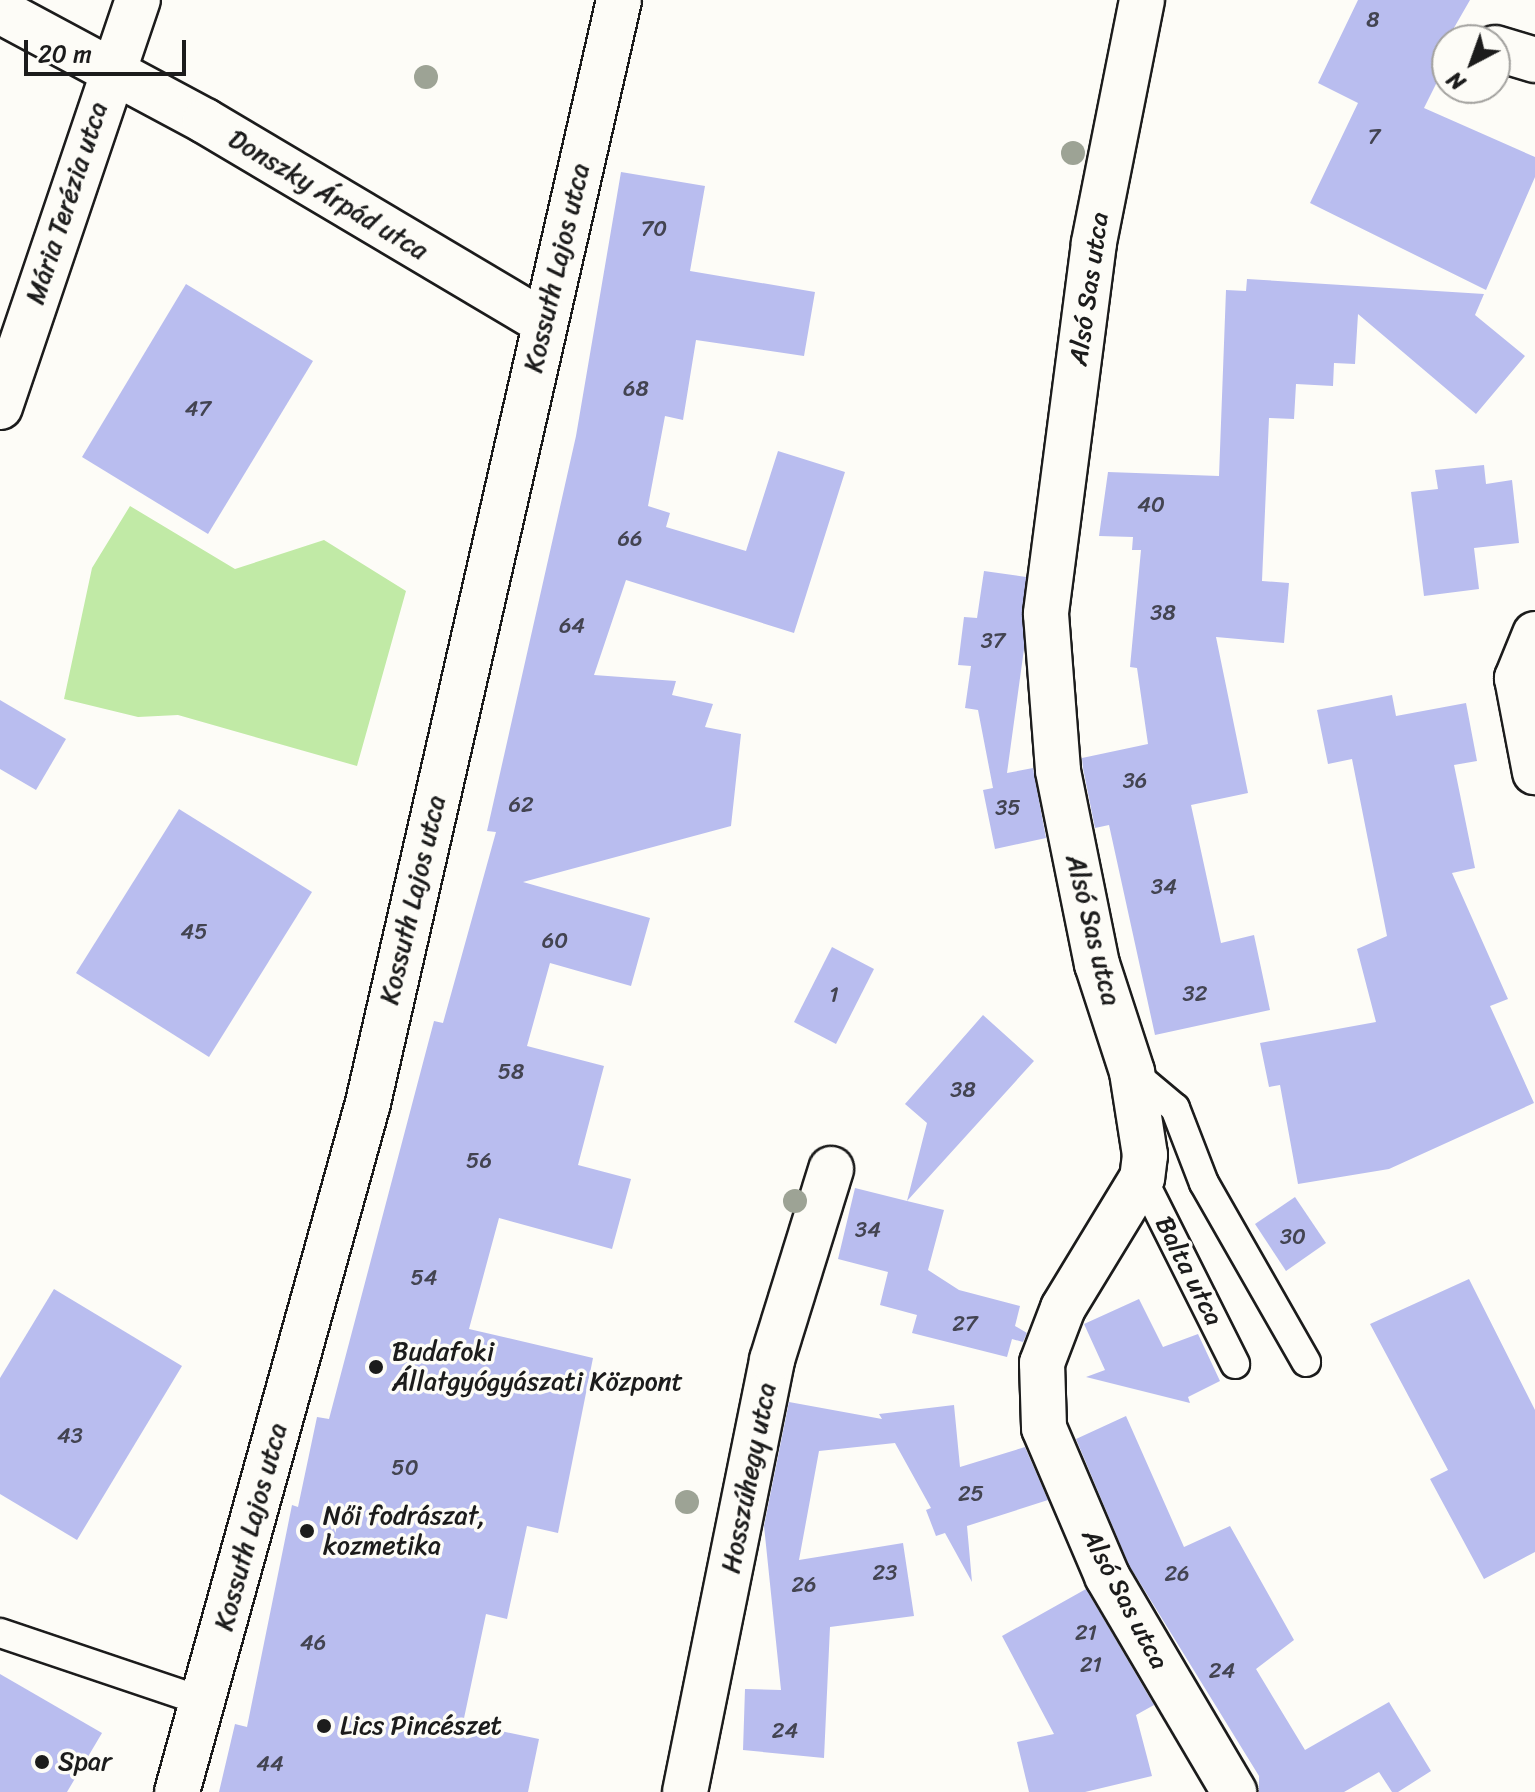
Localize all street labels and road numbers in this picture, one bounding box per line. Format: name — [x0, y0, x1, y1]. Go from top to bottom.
street label: Mária Terézia utca — [19, 97, 115, 309]
street label: Donszky Árpád utca — [222, 123, 434, 267]
street label: Kossuth Lajos utca — [518, 160, 596, 376]
street label: Alsó Sas utca — [1063, 210, 1115, 368]
street label: Kossuth Lajos utca — [374, 792, 452, 1008]
street label: Alsó Sas utca — [1059, 851, 1127, 1009]
street label: Balta utca — [1148, 1211, 1230, 1331]
street label: Hosszúhegy utca — [715, 1380, 783, 1576]
street label: Kossuth Lajos utca — [208, 1419, 294, 1635]
street label: Alsó Sas utca — [1075, 1523, 1175, 1675]

